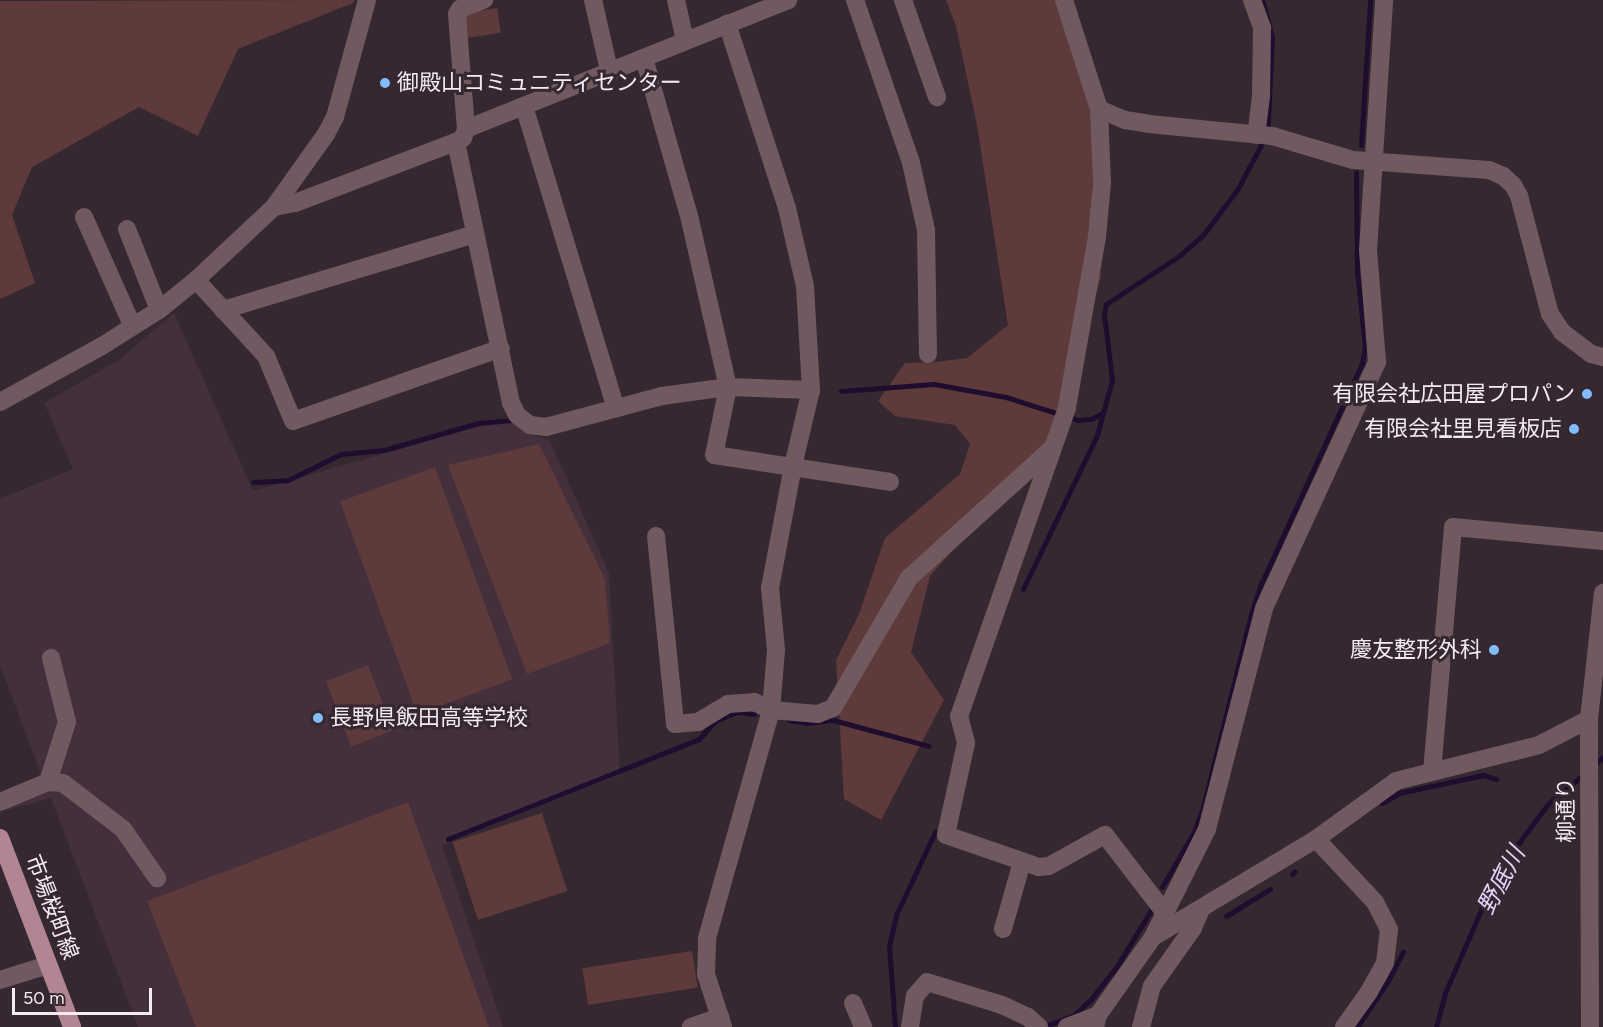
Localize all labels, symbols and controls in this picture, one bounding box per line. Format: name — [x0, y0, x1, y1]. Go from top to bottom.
place label: 御殿山コミュニティセンター — [397, 70, 683, 96]
marker: 御殿山コミュニティセンター — [378, 76, 392, 90]
place label: 有限会社広田屋プロパン — [1333, 381, 1575, 407]
marker: 有限会社広田屋プロパン — [1580, 387, 1594, 401]
place label: 有限会社里見看板店 — [1364, 416, 1562, 442]
marker: 有限会社里見看板店 — [1567, 422, 1581, 436]
place label: 慶友整形外科 — [1350, 637, 1482, 663]
marker: 慶友整形外科 — [1487, 643, 1501, 657]
place label: 長野県飯田高等学校 — [330, 705, 528, 731]
marker: 長野県飯田高等学校 — [311, 711, 325, 725]
street label: 柳通り — [1552, 777, 1580, 843]
water label: 野底川 — [1471, 841, 1531, 919]
street label: 市場桜町線 — [20, 851, 84, 963]
scale bar — [15, 976, 154, 1014]
text: 50 m — [23, 987, 65, 1009]

